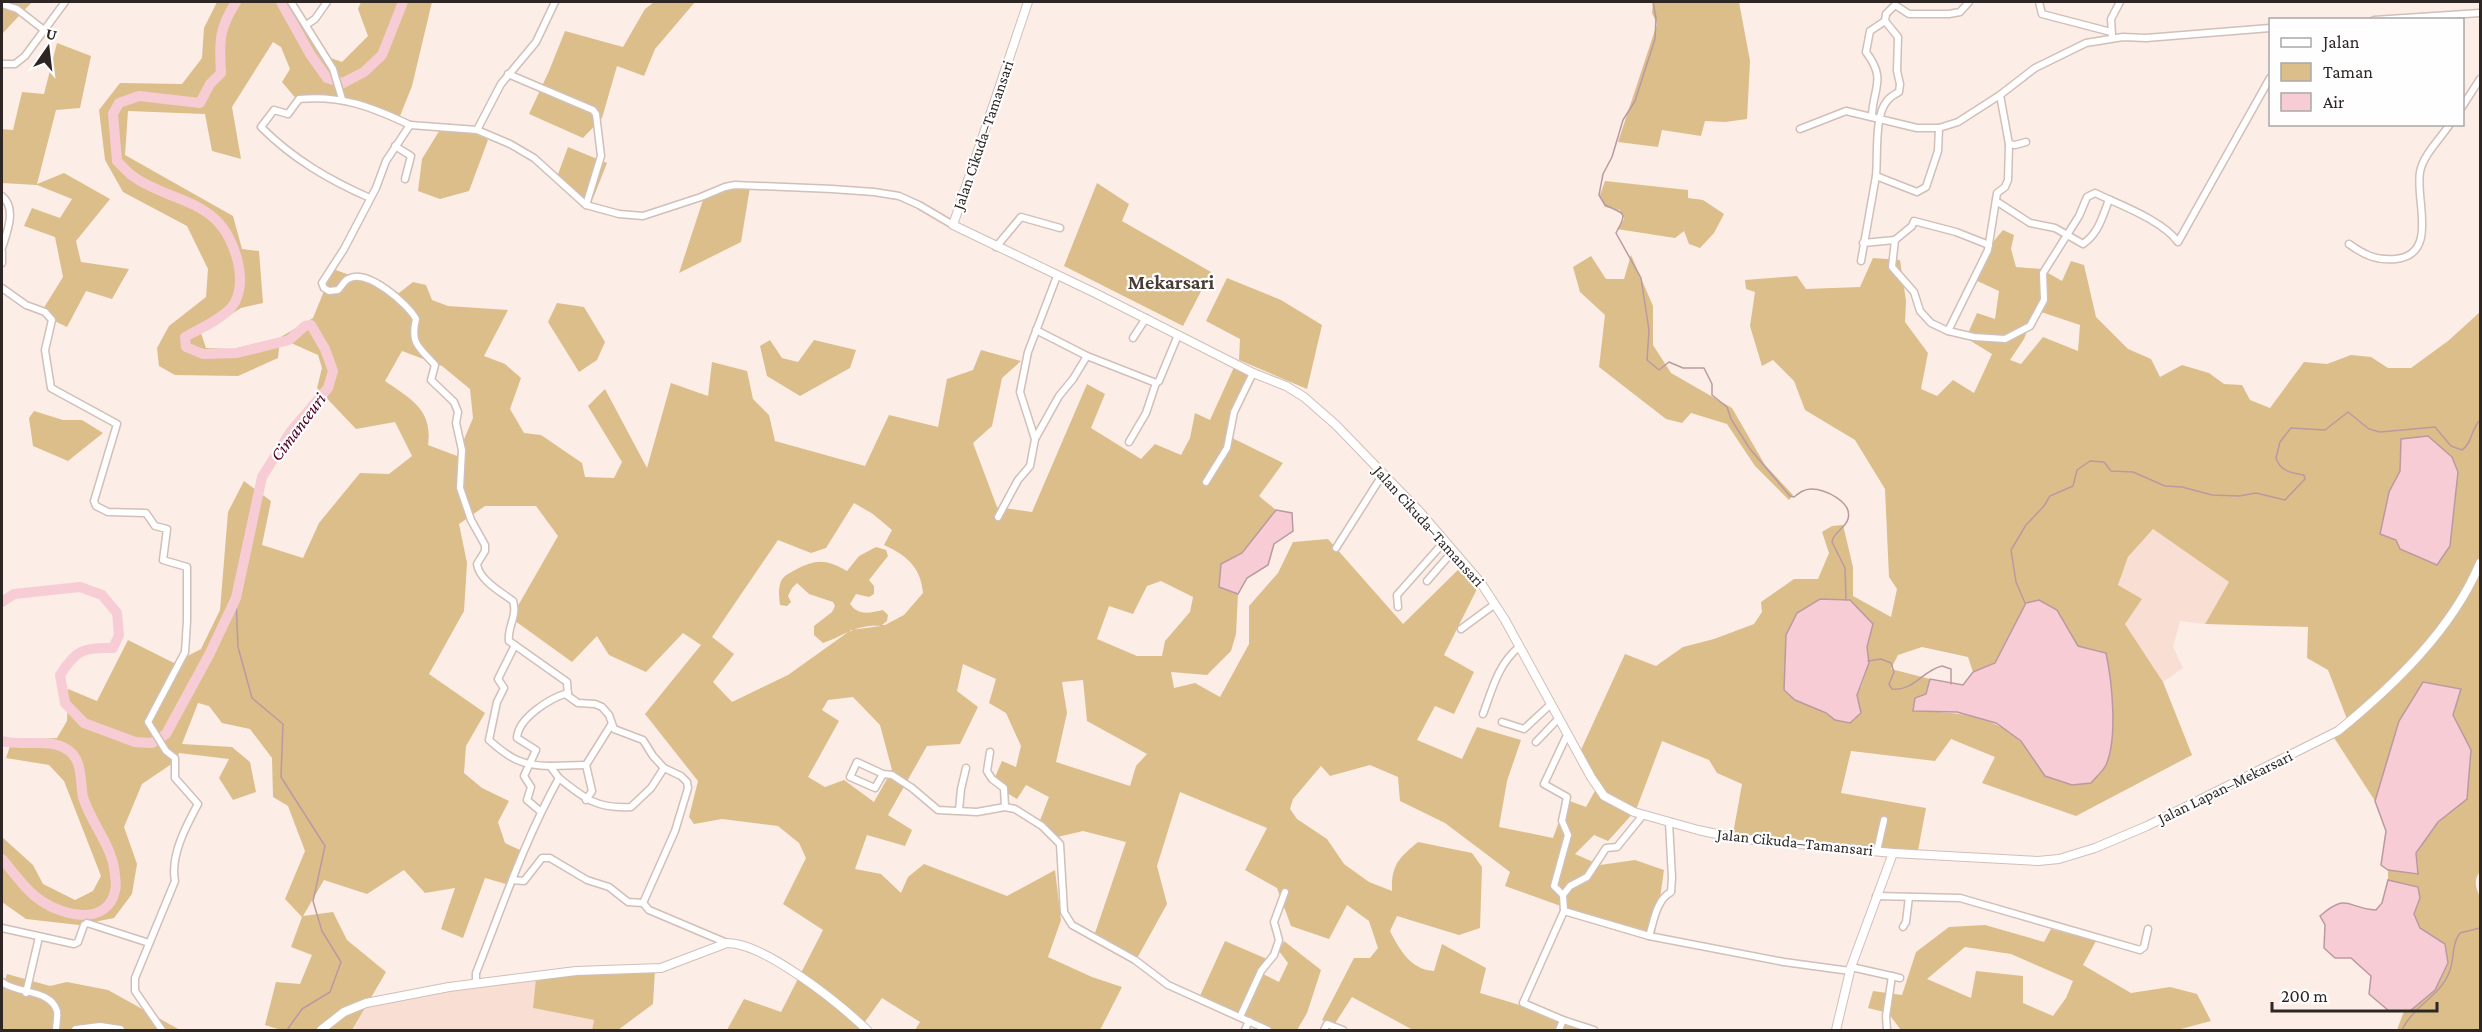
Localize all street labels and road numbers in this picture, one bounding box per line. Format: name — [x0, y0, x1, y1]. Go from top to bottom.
street label: Jalan Cikuda–Tamansari — [949, 58, 1017, 214]
street label: Jalan Cikuda–Tamansari — [1368, 461, 1488, 591]
street label: Jalan Lapan–Mekarsari — [2153, 747, 2295, 829]
street label: Jalan Cikuda–Tamansari — [1714, 825, 1874, 860]

